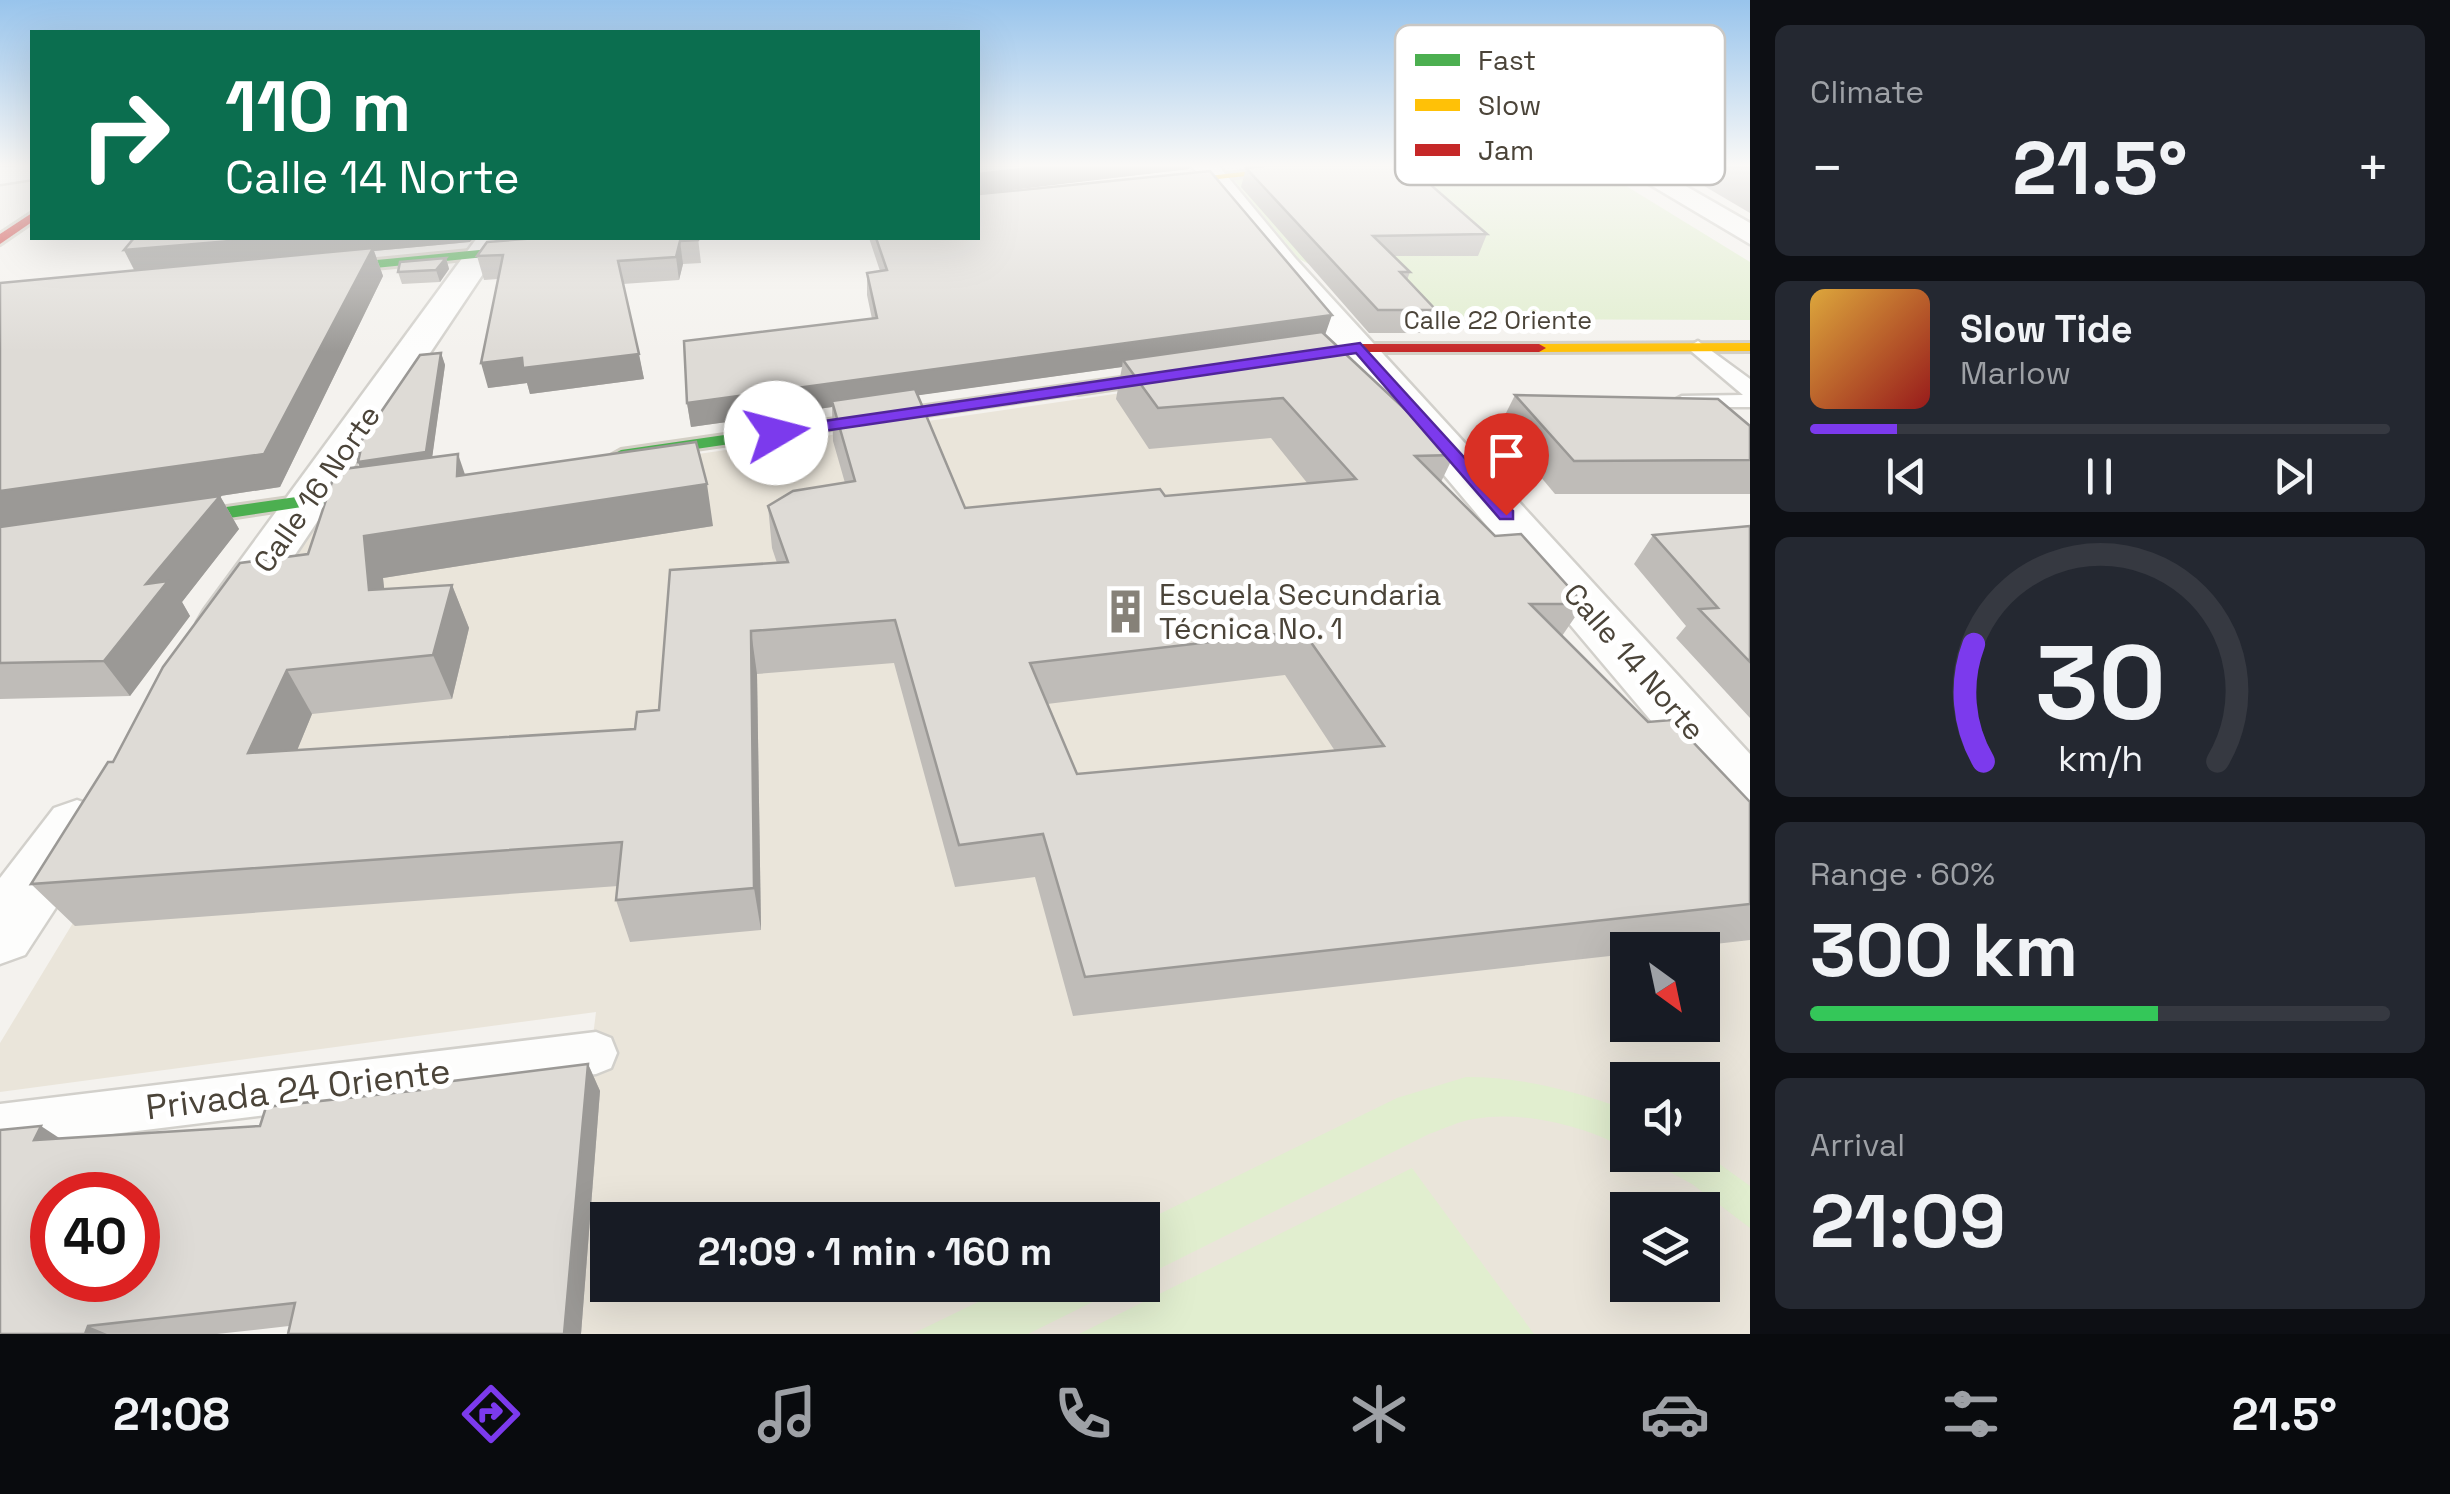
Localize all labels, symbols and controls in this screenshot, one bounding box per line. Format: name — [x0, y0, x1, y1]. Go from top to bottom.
legend — [1395, 25, 1725, 185]
text: Fast — [1478, 42, 1536, 78]
text: 110 m — [225, 62, 411, 151]
icon: right — [60, 70, 190, 200]
text: Climate — [1810, 72, 1924, 112]
text: Slow — [1478, 87, 1541, 123]
text: 21.5° — [2012, 120, 2188, 216]
text: Jam — [1478, 132, 1534, 168]
text: − — [1810, 133, 1844, 203]
text: + — [2356, 133, 2390, 203]
text: Calle 14 Norte — [225, 149, 520, 206]
street label: Calle 22 Oriente — [1404, 304, 1592, 336]
text: Slow Tide — [1960, 305, 2133, 353]
text: Marlow — [1960, 353, 2071, 393]
position arrow — [724, 381, 828, 485]
street label: Calle 16 Norte — [244, 397, 389, 580]
pin — [1464, 413, 1549, 516]
icon: arrive — [1479, 428, 1534, 483]
icon: previous — [1879, 449, 1934, 504]
icon: pause — [2072, 449, 2127, 504]
icon: next — [2266, 449, 2321, 504]
place label: Escuela Secundaria Técnica No. 1 — [1159, 575, 1441, 648]
street label: Calle 14 Norte — [1555, 575, 1714, 749]
building icon: Escuela Secundaria Técnica No. 1 — [1102, 588, 1150, 636]
text: 30 — [2035, 617, 2165, 749]
text: km/h — [2057, 736, 2143, 781]
text: Range · 60% — [1810, 854, 1995, 894]
text: 300 km — [1810, 902, 2078, 998]
north arrow — [1610, 932, 1720, 1042]
map controls — [1610, 932, 1720, 1302]
street label: Privada 24 Oriente — [143, 1048, 453, 1130]
button: sound — [1610, 1062, 1720, 1172]
text: Arrival — [1810, 1125, 1905, 1165]
speed limit sign: 40 — [30, 1172, 160, 1302]
text: 21:09 — [1810, 1173, 2006, 1269]
button: layers — [1610, 1192, 1720, 1302]
text: 21:09 · 1 min · 160 m — [698, 1228, 1052, 1276]
icon: directions — [456, 1379, 526, 1449]
icon: music — [752, 1379, 822, 1449]
icon: phone — [1048, 1379, 1118, 1449]
icon: climate — [1344, 1379, 1414, 1449]
icon: car — [1640, 1379, 1710, 1449]
icon: filters — [1936, 1379, 2006, 1449]
text: 21:08 — [113, 1386, 230, 1443]
text: 21.5° — [2232, 1386, 2337, 1443]

